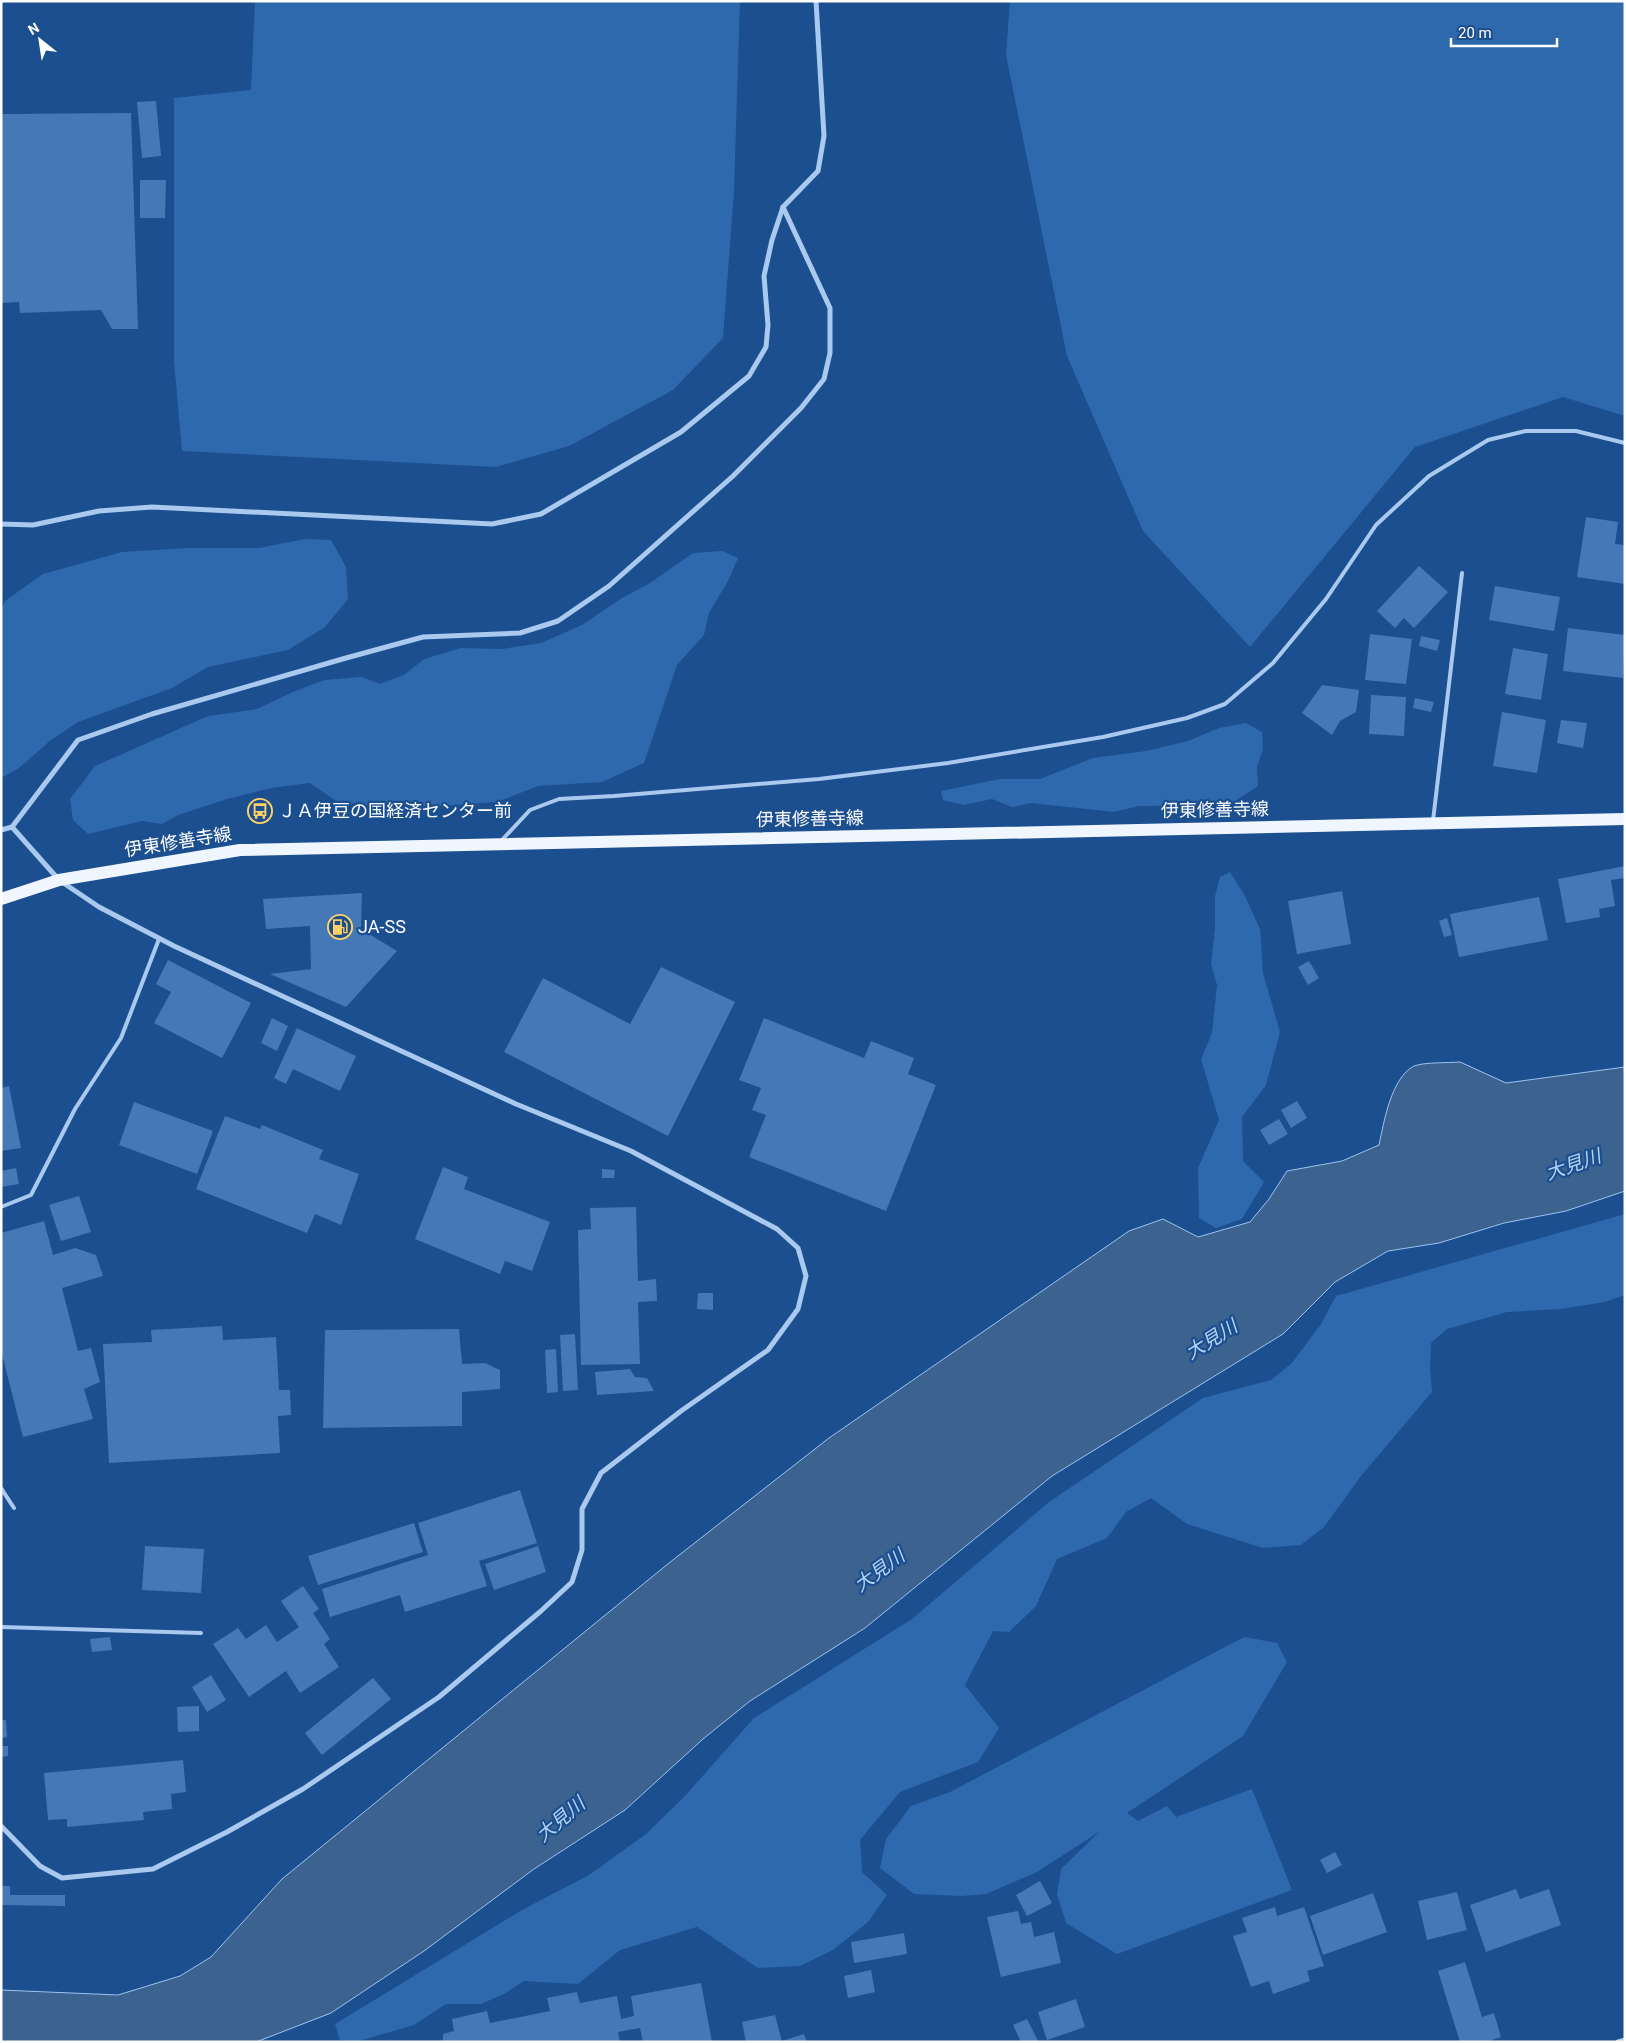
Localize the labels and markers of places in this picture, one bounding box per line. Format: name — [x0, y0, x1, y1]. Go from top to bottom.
bus stop icon: ＪＡ伊豆の国経済センター前 — [247, 798, 273, 824]
place label: ＪＡ伊豆の国経済センター前 — [278, 800, 512, 821]
fuel station icon: JA-SS — [327, 914, 353, 940]
place label: JA-SS — [358, 916, 406, 937]

